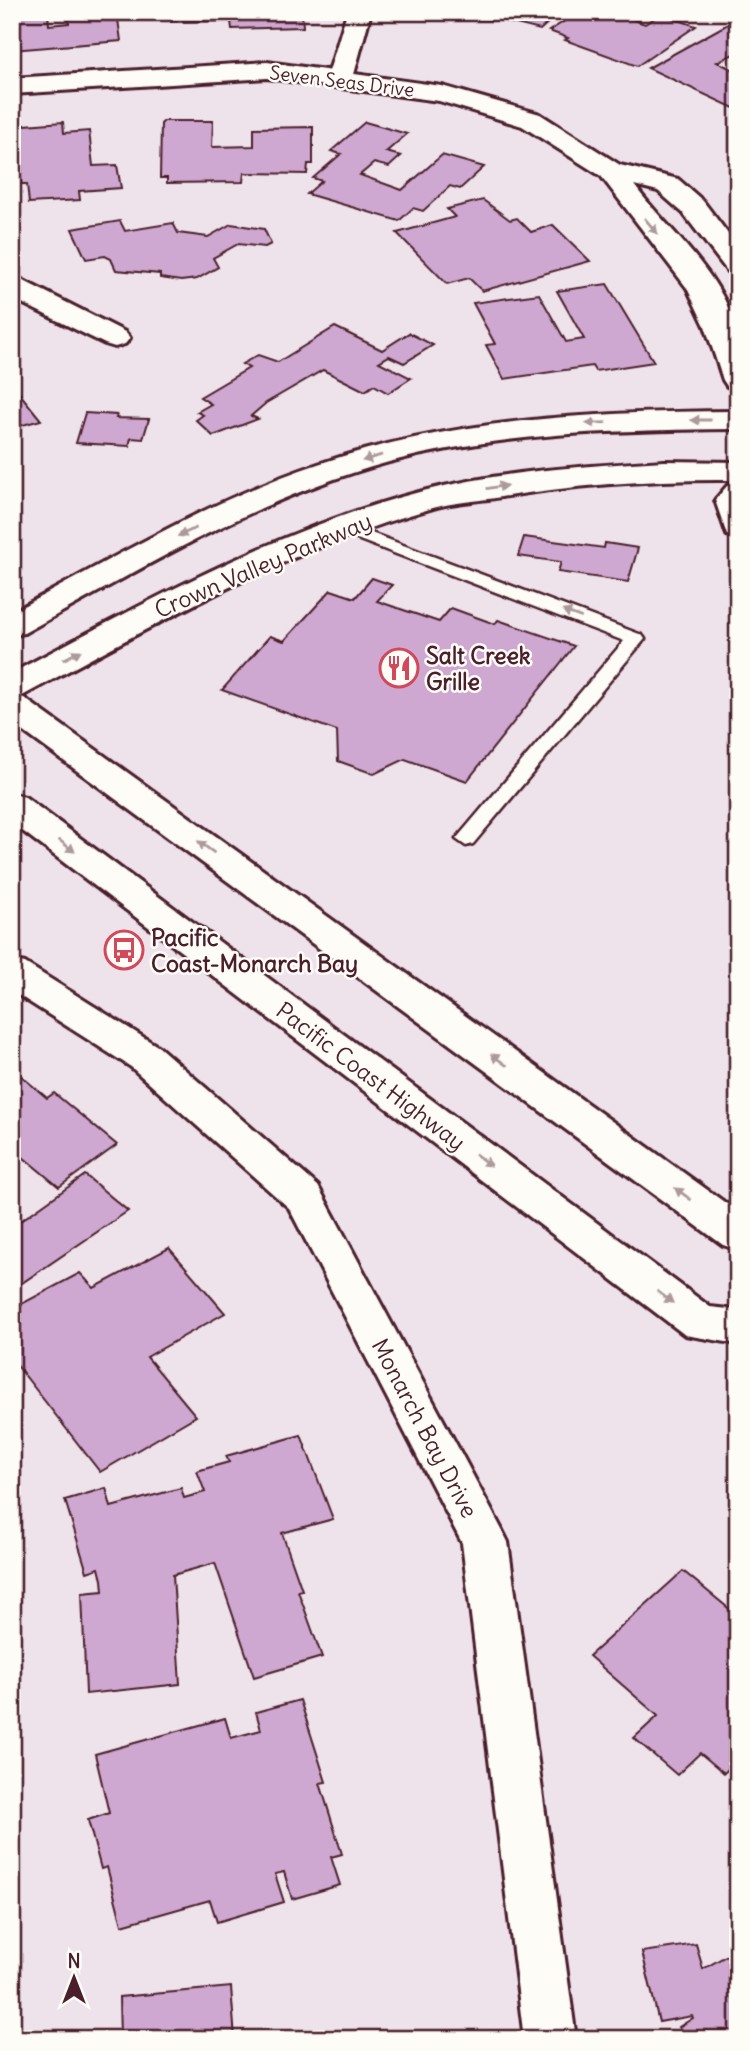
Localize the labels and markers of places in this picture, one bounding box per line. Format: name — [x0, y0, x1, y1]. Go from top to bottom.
place label: Salt Creek Grille — [426, 641, 531, 696]
restaurant icon: Salt Creek Grille — [378, 647, 420, 689]
place label: Pacific Coast-Monarch Bay — [151, 923, 358, 978]
bus stop icon: Pacific Coast-Monarch Bay — [103, 929, 145, 971]

